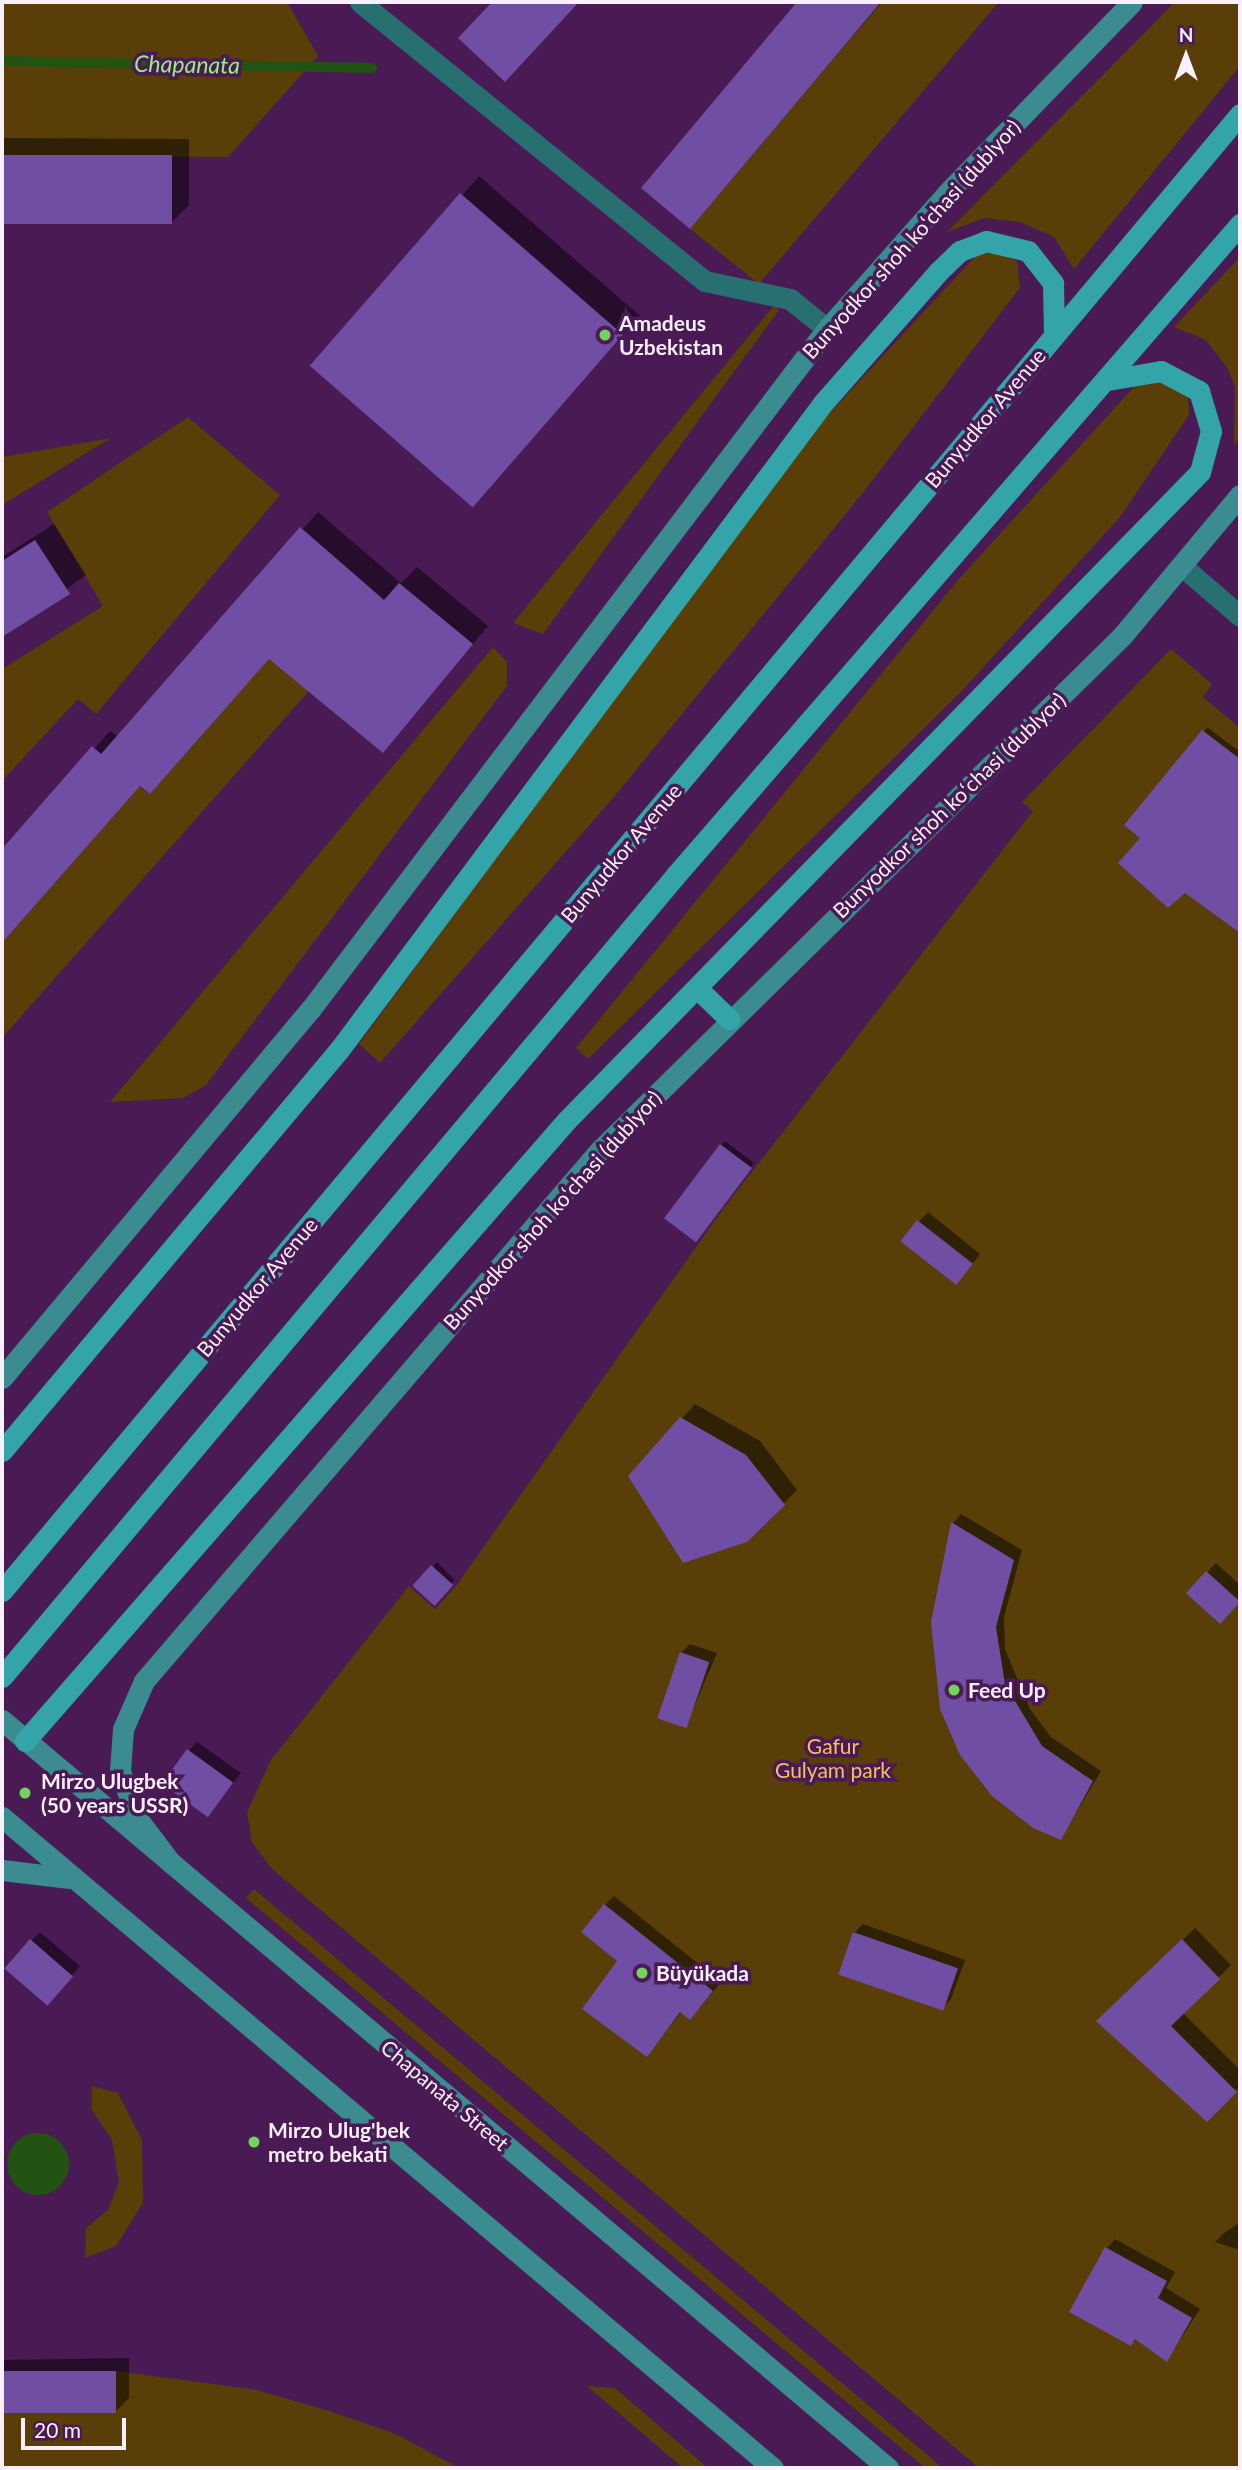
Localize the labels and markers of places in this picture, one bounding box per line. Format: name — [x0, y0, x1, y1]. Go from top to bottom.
place label: Amadeus Uzbekistan — [619, 310, 723, 360]
marker: Amadeus Uzbekistan — [597, 327, 613, 343]
place label: Feed Up — [968, 1677, 1046, 1703]
marker: Feed Up — [946, 1682, 962, 1698]
place label: Mirzo Ulugbek (50 years USSR) — [41, 1768, 189, 1818]
marker: Mirzo Ulugbek (50 years USSR) — [15, 1783, 35, 1803]
place label: Büyükada — [656, 1960, 749, 1986]
marker: Büyükada — [634, 1965, 650, 1981]
place label: Mirzo Ulug'bek metro bekati — [268, 2117, 410, 2167]
marker: Mirzo Ulug'bek metro bekati — [246, 2134, 262, 2150]

